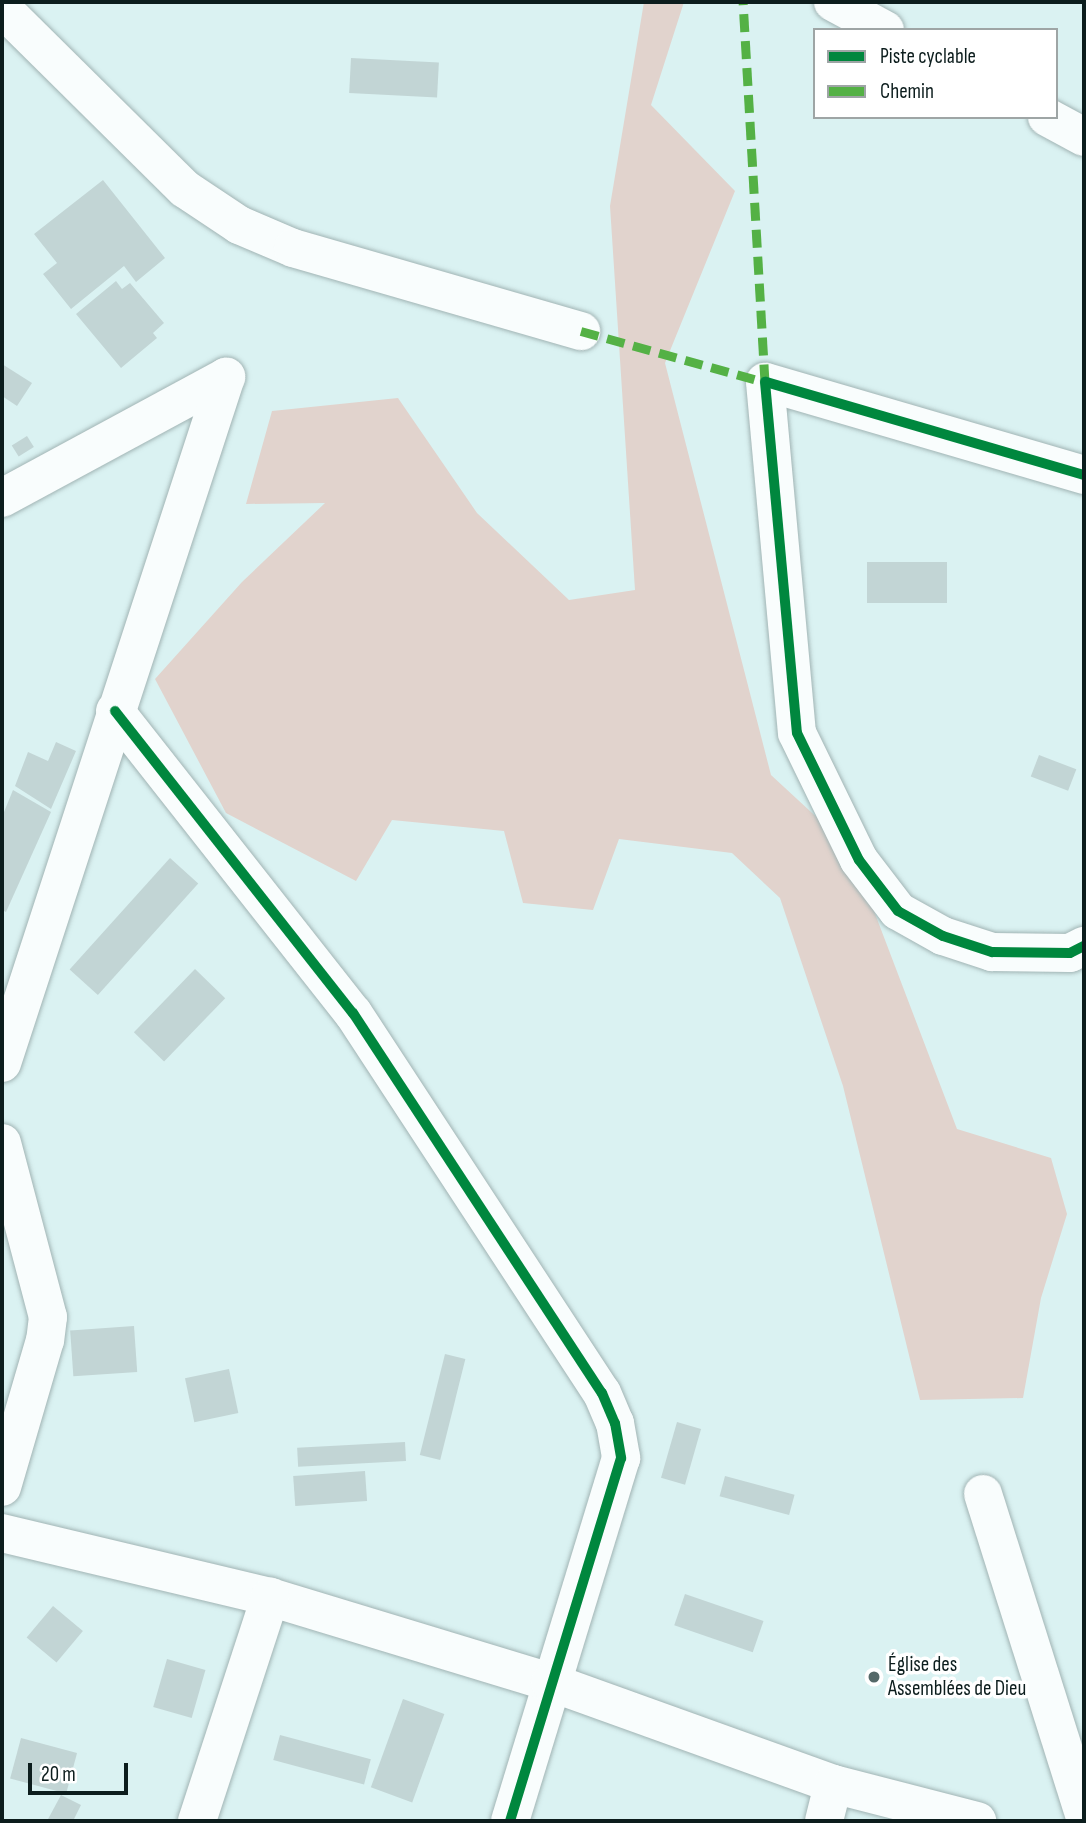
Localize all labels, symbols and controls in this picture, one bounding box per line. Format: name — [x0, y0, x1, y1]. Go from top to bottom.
legend — [813, 28, 1058, 119]
text: Piste cyclable — [880, 44, 976, 69]
text: Chemin — [880, 79, 934, 104]
place label: Église des Assemblées de Dieu — [888, 1652, 1026, 1702]
marker: Église des Assemblées de Dieu — [866, 1669, 882, 1685]
scale bar — [32, 1750, 131, 1794]
text: 20 m — [41, 1762, 76, 1787]

